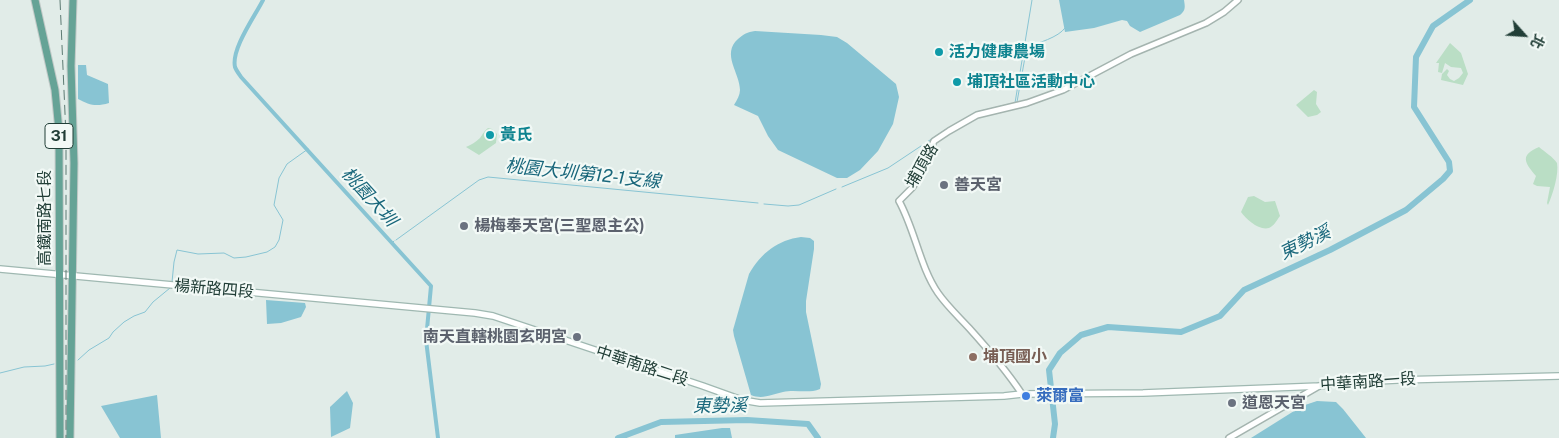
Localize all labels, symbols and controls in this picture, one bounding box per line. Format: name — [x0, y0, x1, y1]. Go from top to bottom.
north arrow — [1499, 10, 1549, 60]
text: 北 — [1527, 32, 1548, 51]
place label: 活力健康農場 — [949, 42, 1045, 62]
marker: 活力健康農場 — [933, 46, 945, 58]
place label: 埔頂社區活動中心 — [967, 72, 1095, 92]
marker: 埔頂社區活動中心 — [951, 76, 963, 88]
road number: 31 — [45, 124, 73, 148]
place label: 黃氏 — [500, 125, 532, 145]
marker: 黃氏 — [484, 129, 496, 141]
street label: 埔頂路 — [902, 140, 942, 192]
water label: 桃園大圳第12-1支線 — [504, 155, 662, 193]
water label: 桃園大圳 — [337, 163, 401, 231]
street label: 高鐵南路七段 — [35, 170, 55, 266]
place label: 善天宮 — [954, 175, 1002, 195]
marker: 善天宮 — [938, 179, 950, 191]
place label: 楊梅奉天宮(三聖恩主公) — [474, 216, 645, 236]
marker: 楊梅奉天宮(三聖恩主公) — [458, 220, 470, 232]
water label: 東勢溪 — [1276, 221, 1334, 265]
street label: 楊新路四段 — [173, 276, 255, 302]
place label: 南天直轄桃園玄明宮 — [423, 327, 567, 347]
marker: 南天直轄桃園玄明宮 — [571, 331, 583, 343]
street label: 中華南路二段 — [593, 342, 691, 390]
place label: 埔頂國小 — [983, 347, 1047, 367]
marker: 埔頂國小 — [967, 351, 979, 363]
street label: 中華南路一段 — [1319, 369, 1417, 395]
place label: 萊爾富 — [1036, 386, 1084, 406]
marker: 萊爾富 — [1020, 390, 1032, 402]
place label: 道恩天宮 — [1242, 393, 1306, 413]
water label: 東勢溪 — [693, 395, 747, 417]
marker: 道恩天宮 — [1226, 397, 1238, 409]

